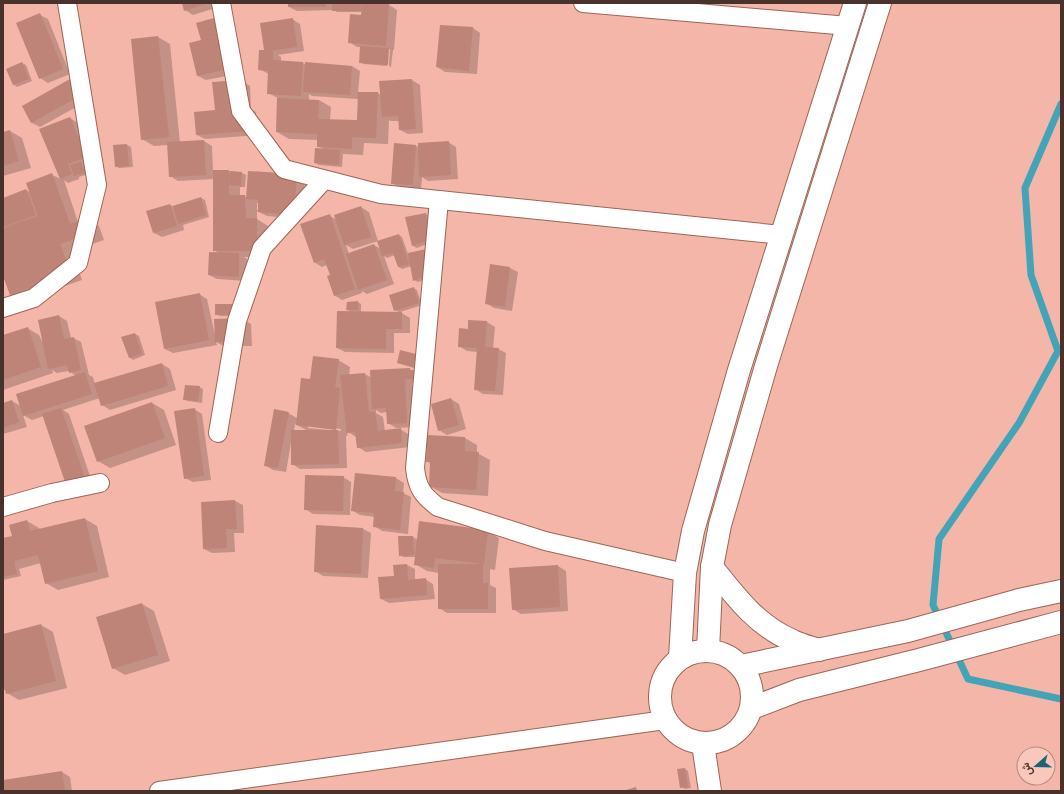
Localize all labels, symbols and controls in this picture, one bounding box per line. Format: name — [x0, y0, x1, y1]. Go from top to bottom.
north arrow — [1016, 746, 1056, 786]
text: ش — [1017, 761, 1035, 778]

